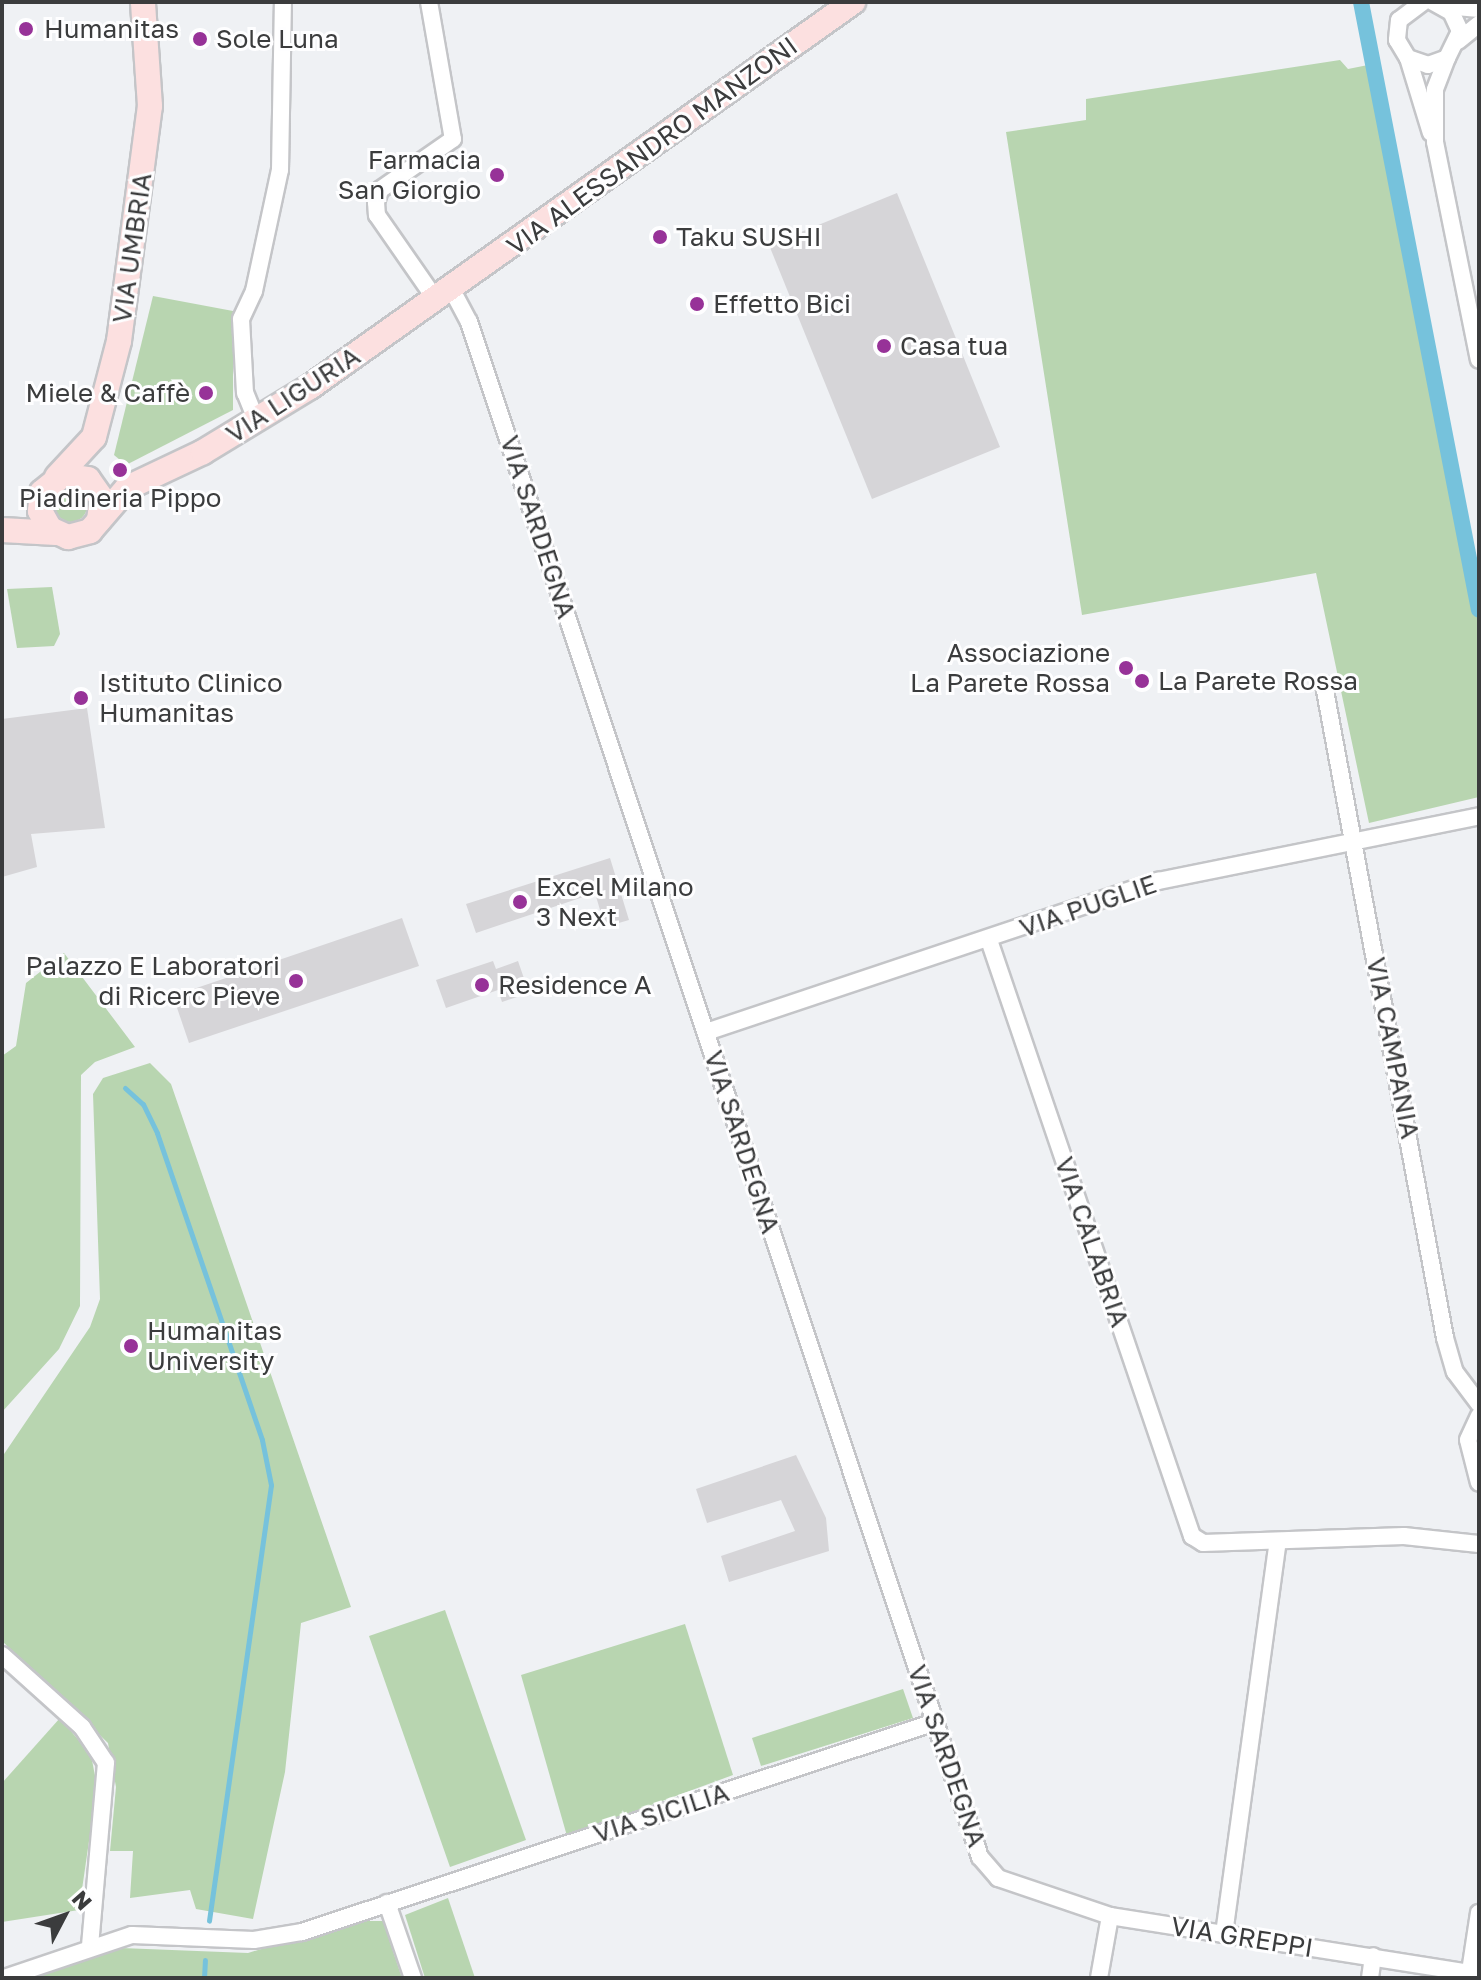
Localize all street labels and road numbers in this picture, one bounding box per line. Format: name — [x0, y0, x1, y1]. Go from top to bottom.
street label: VIA ALESSANDRO MANZONI — [501, 30, 803, 262]
street label: VIA UMBRIA — [106, 171, 158, 325]
street label: VIA LIGURIA — [220, 340, 366, 450]
street label: VIA SARDEGNA — [494, 432, 582, 622]
street label: VIA PUGLIE — [1015, 868, 1161, 944]
street label: VIA CAMPANIA — [1360, 955, 1426, 1141]
street label: VIA SARDEGNA — [698, 1047, 786, 1237]
street label: VIA CALABRIA — [1048, 1153, 1136, 1331]
street label: VIA SARDEGNA — [901, 1661, 993, 1851]
street label: VIA SICILIA — [589, 1776, 733, 1850]
street label: VIA GREPPI — [1169, 1910, 1315, 1964]

